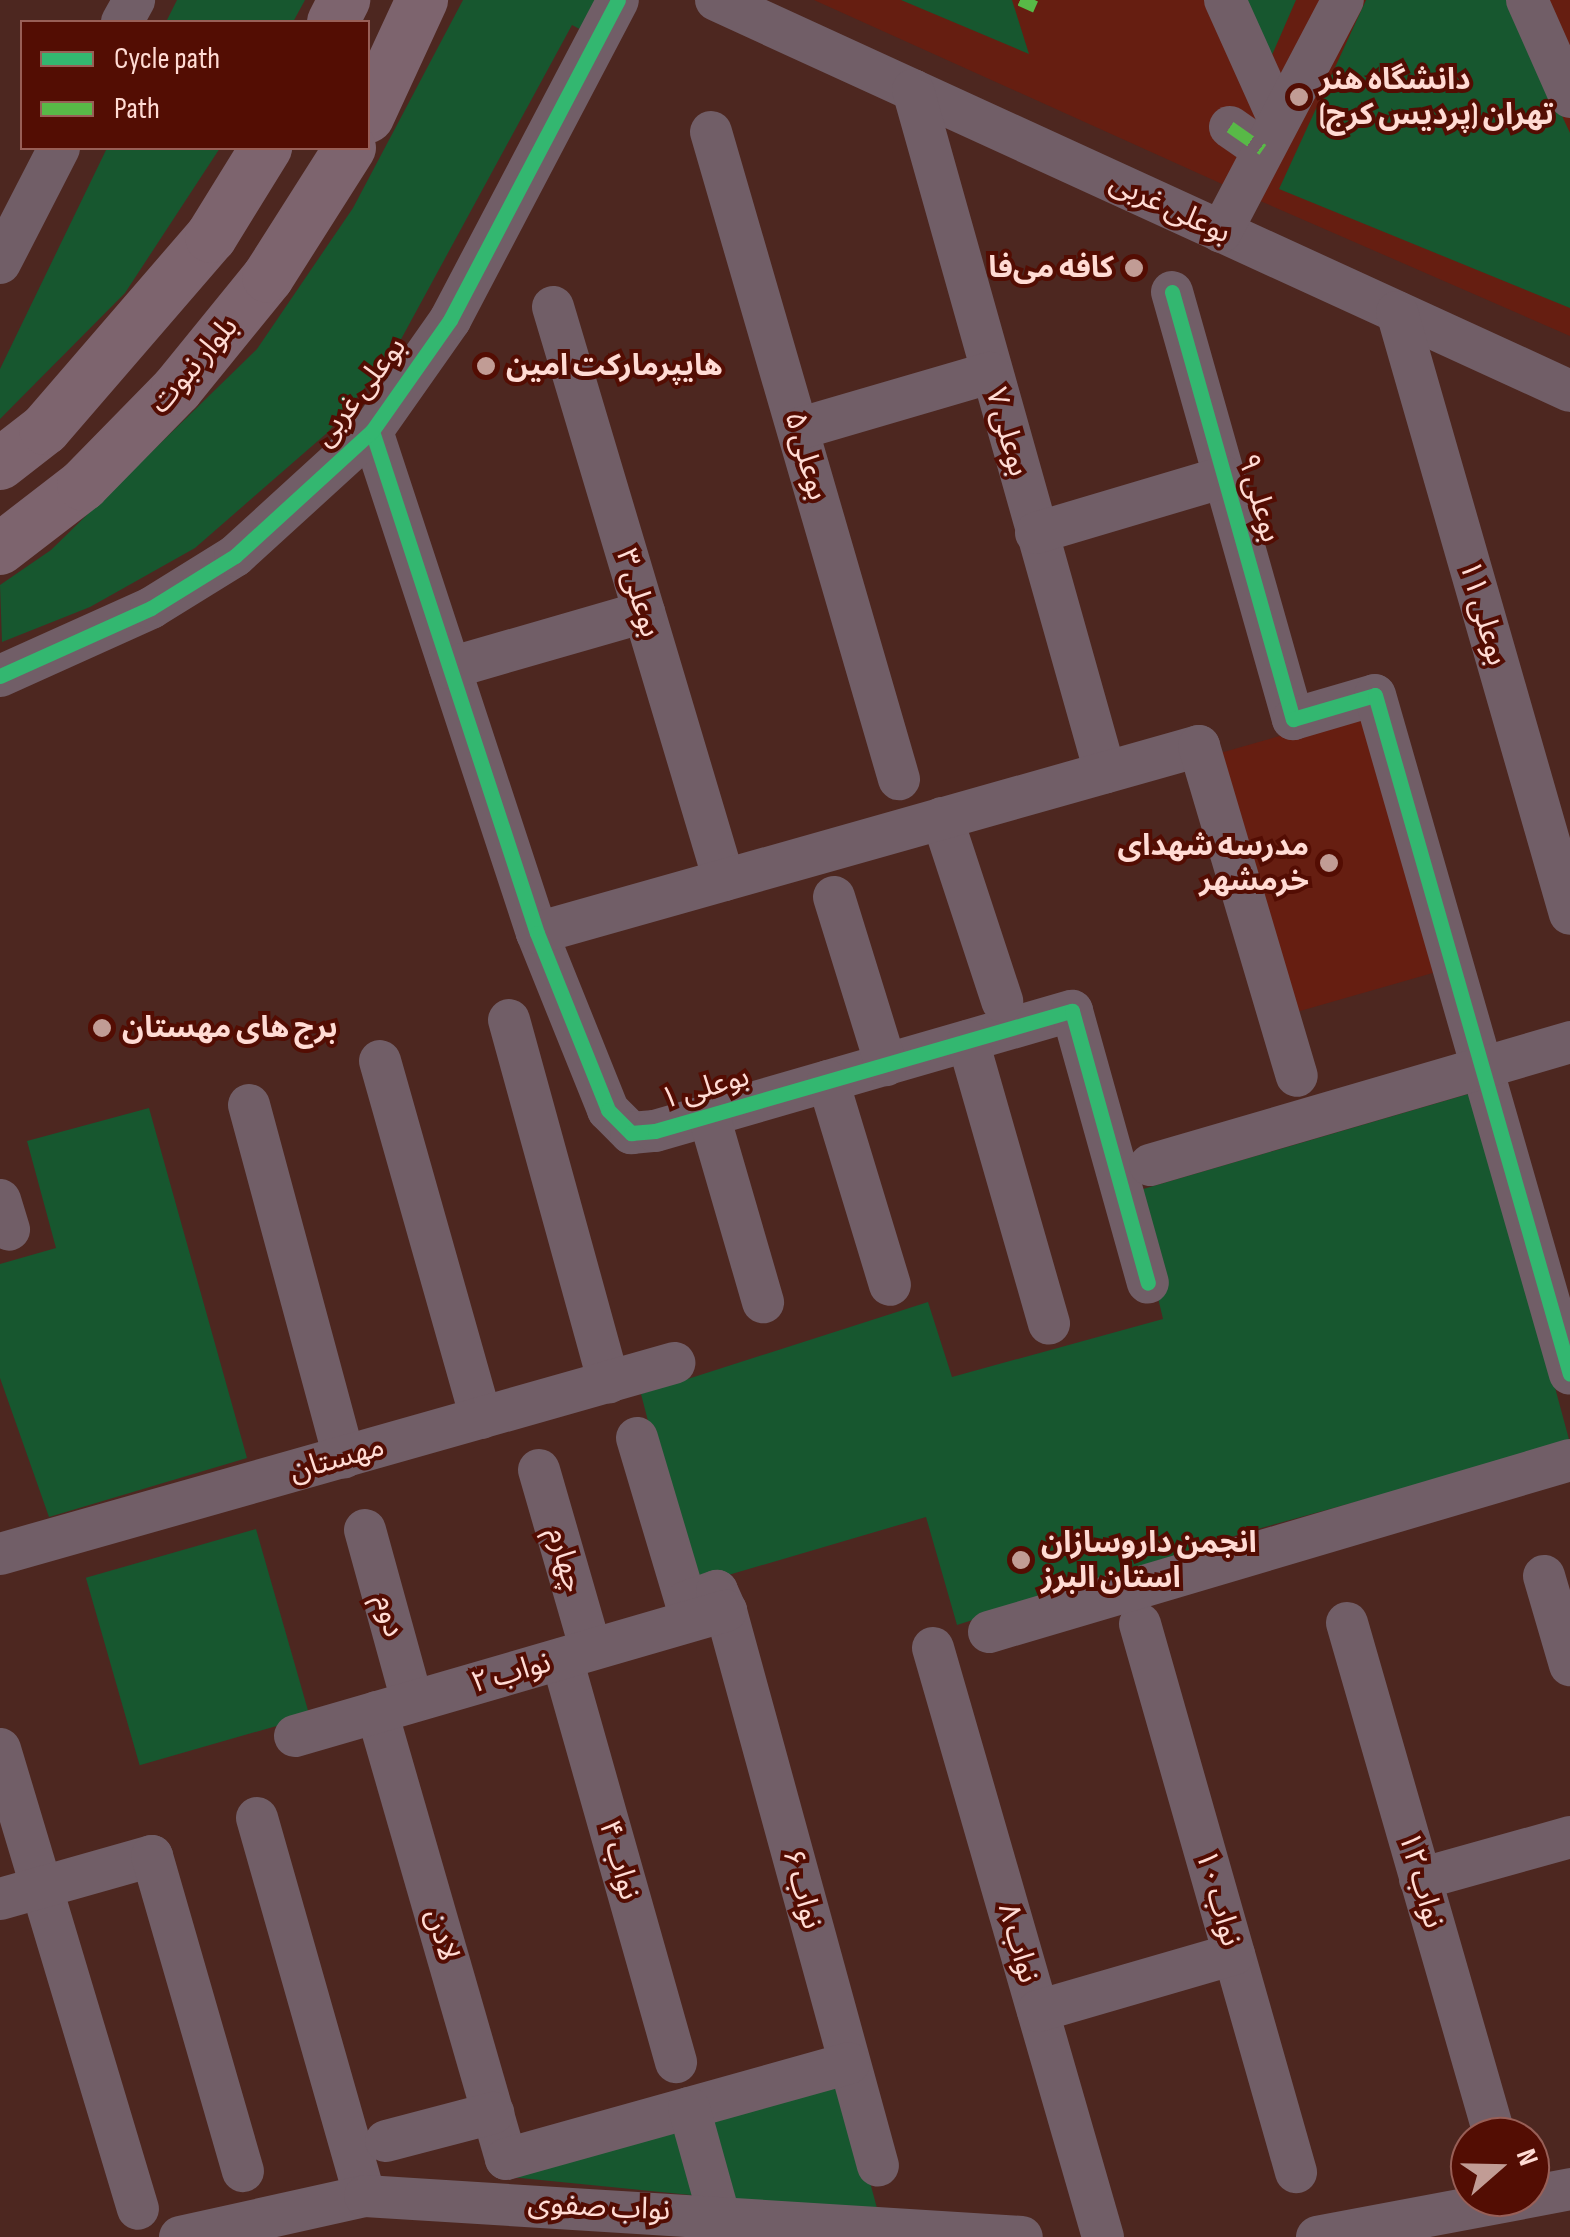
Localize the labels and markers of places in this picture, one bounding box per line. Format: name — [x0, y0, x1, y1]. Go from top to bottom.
place label: دانشگاه هنر تهران (پردیس کرج) — [1319, 62, 1554, 132]
marker: دانشگاه هنر تهران (پردیس کرج) — [1288, 86, 1310, 108]
place label: کافه می‌فا — [988, 250, 1114, 286]
marker: کافه می‌فا — [1123, 257, 1145, 279]
place label: هایپرمارکت امین — [506, 348, 723, 384]
marker: هایپرمارکت امین — [475, 355, 497, 377]
place label: مدرسه شهدای خرمشهر — [1118, 828, 1309, 898]
marker: مدرسه شهدای خرمشهر — [1318, 852, 1340, 874]
place label: برج های مهستان — [122, 1010, 338, 1046]
marker: برج های مهستان — [91, 1017, 113, 1039]
place label: انجمن داروسازان استان البرز — [1041, 1525, 1257, 1596]
marker: انجمن داروسازان استان البرز — [1010, 1549, 1032, 1571]

